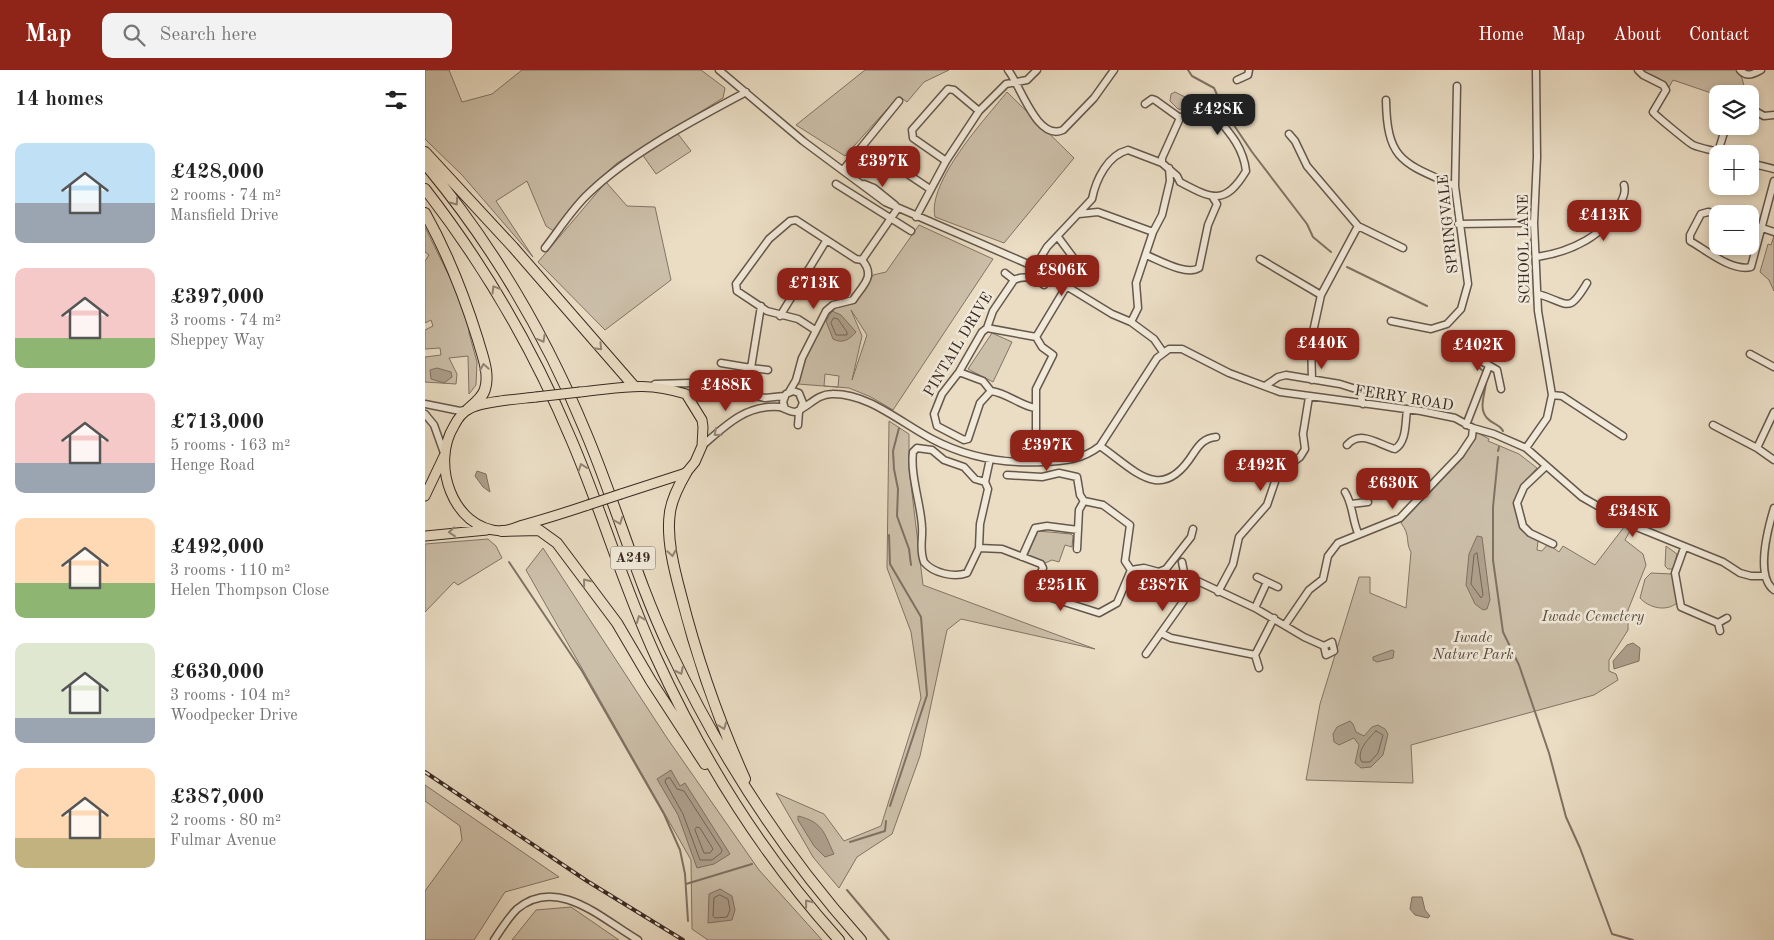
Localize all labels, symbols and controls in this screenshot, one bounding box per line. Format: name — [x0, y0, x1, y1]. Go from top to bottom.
search box — [102, 13, 452, 58]
icon: search — [120, 21, 148, 49]
text: Map — [25, 23, 72, 47]
text: Search here — [160, 26, 257, 45]
text: Home — [1478, 26, 1524, 44]
text: Map — [1552, 26, 1585, 44]
text: About — [1613, 26, 1661, 44]
text: Contact — [1689, 26, 1749, 44]
map controls — [1709, 85, 1759, 255]
button: layers — [1709, 85, 1759, 135]
icon: filters — [382, 86, 410, 114]
text: 14 homes — [15, 89, 103, 110]
pin: £428K — [1183, 93, 1253, 136]
text: £428K — [1192, 102, 1244, 118]
button: + — [1709, 145, 1759, 195]
pin: £397K — [848, 146, 918, 188]
text: £397K — [857, 154, 909, 170]
text: £428,000 — [170, 162, 264, 183]
icon: home — [55, 163, 115, 223]
street label: SPRINGVALE — [1436, 174, 1462, 274]
text: 2 rooms · 74 m² — [170, 188, 281, 204]
street label: SCHOOL LANE — [1517, 194, 1533, 304]
one-way arrow — [449, 196, 458, 206]
pin: £413K — [1569, 200, 1639, 242]
button: − — [1709, 205, 1759, 255]
text: Mansfield Drive — [170, 208, 278, 224]
text: £413K — [1578, 208, 1630, 224]
pin: £806K — [1027, 254, 1097, 297]
text: £806K — [1036, 263, 1088, 279]
pin: £713K — [779, 268, 849, 310]
text: £713K — [788, 276, 840, 292]
one-way arrow — [492, 286, 502, 295]
text: £397,000 — [170, 287, 264, 308]
icon: home — [55, 288, 115, 348]
street label: PINTAIL DRIVE — [922, 290, 996, 400]
text: 3 rooms · 74 m² — [170, 313, 281, 329]
pin: £440K — [1287, 328, 1357, 370]
pin: £402K — [1443, 330, 1513, 372]
text: Sheppey Way — [170, 333, 265, 349]
one-way arrow — [536, 334, 546, 343]
text: £440K — [1296, 336, 1348, 352]
text: £402K — [1452, 338, 1504, 354]
one-way arrow — [593, 341, 602, 350]
one-way arrow — [480, 363, 490, 372]
pin: £488K — [691, 370, 761, 412]
text: £488K — [700, 378, 752, 394]
street label: FERRY ROAD — [1353, 384, 1455, 414]
text: £713,000 — [170, 412, 264, 433]
icon: home — [55, 413, 115, 473]
one-way arrow — [714, 427, 723, 436]
pin: £397K — [1012, 430, 1082, 472]
text: 5 rooms · 163 m² — [170, 438, 290, 454]
text: £397K — [1021, 438, 1073, 454]
pin: £492K — [1226, 450, 1296, 492]
text: Henge Road — [170, 458, 255, 474]
text: £492K — [1235, 458, 1287, 474]
one-way arrow — [578, 463, 588, 472]
pin: £630K — [1358, 468, 1428, 510]
text: £630K — [1367, 476, 1419, 492]
pin: £348K — [1598, 496, 1668, 538]
text: £348K — [1607, 504, 1659, 520]
one-way arrow — [613, 516, 623, 525]
one-way arrow — [448, 527, 456, 538]
text: £492,000 — [170, 537, 264, 558]
icon: home — [55, 538, 115, 598]
road number: A249 — [611, 546, 655, 569]
one-way arrow — [666, 549, 676, 558]
text: 3 rooms · 110 m² — [170, 563, 290, 579]
pin: £251K — [1026, 570, 1096, 612]
pin: £387K — [1128, 570, 1198, 612]
text: £251K — [1035, 578, 1087, 594]
text: £387K — [1137, 578, 1189, 594]
one-way arrow — [583, 579, 591, 588]
text: Helen Thompson Close — [170, 583, 329, 599]
park label: Iwade Cemetery — [1541, 610, 1645, 625]
one-way arrow — [635, 615, 645, 623]
park label: Iwade Nature Park — [1431, 631, 1514, 663]
text: £630,000 — [170, 662, 264, 683]
icon: home — [55, 663, 115, 723]
one-way arrow — [674, 666, 685, 675]
text: 3 rooms · 104 m² — [170, 688, 290, 704]
text: Woodpecker Drive — [170, 708, 298, 724]
one-way arrow — [717, 721, 727, 729]
text: £387,000 — [170, 787, 264, 808]
icon: home — [55, 788, 115, 848]
text: 2 rooms · 80 m² — [170, 813, 281, 829]
text: Fulmar Avenue — [170, 833, 276, 849]
one-way arrow — [804, 899, 813, 908]

